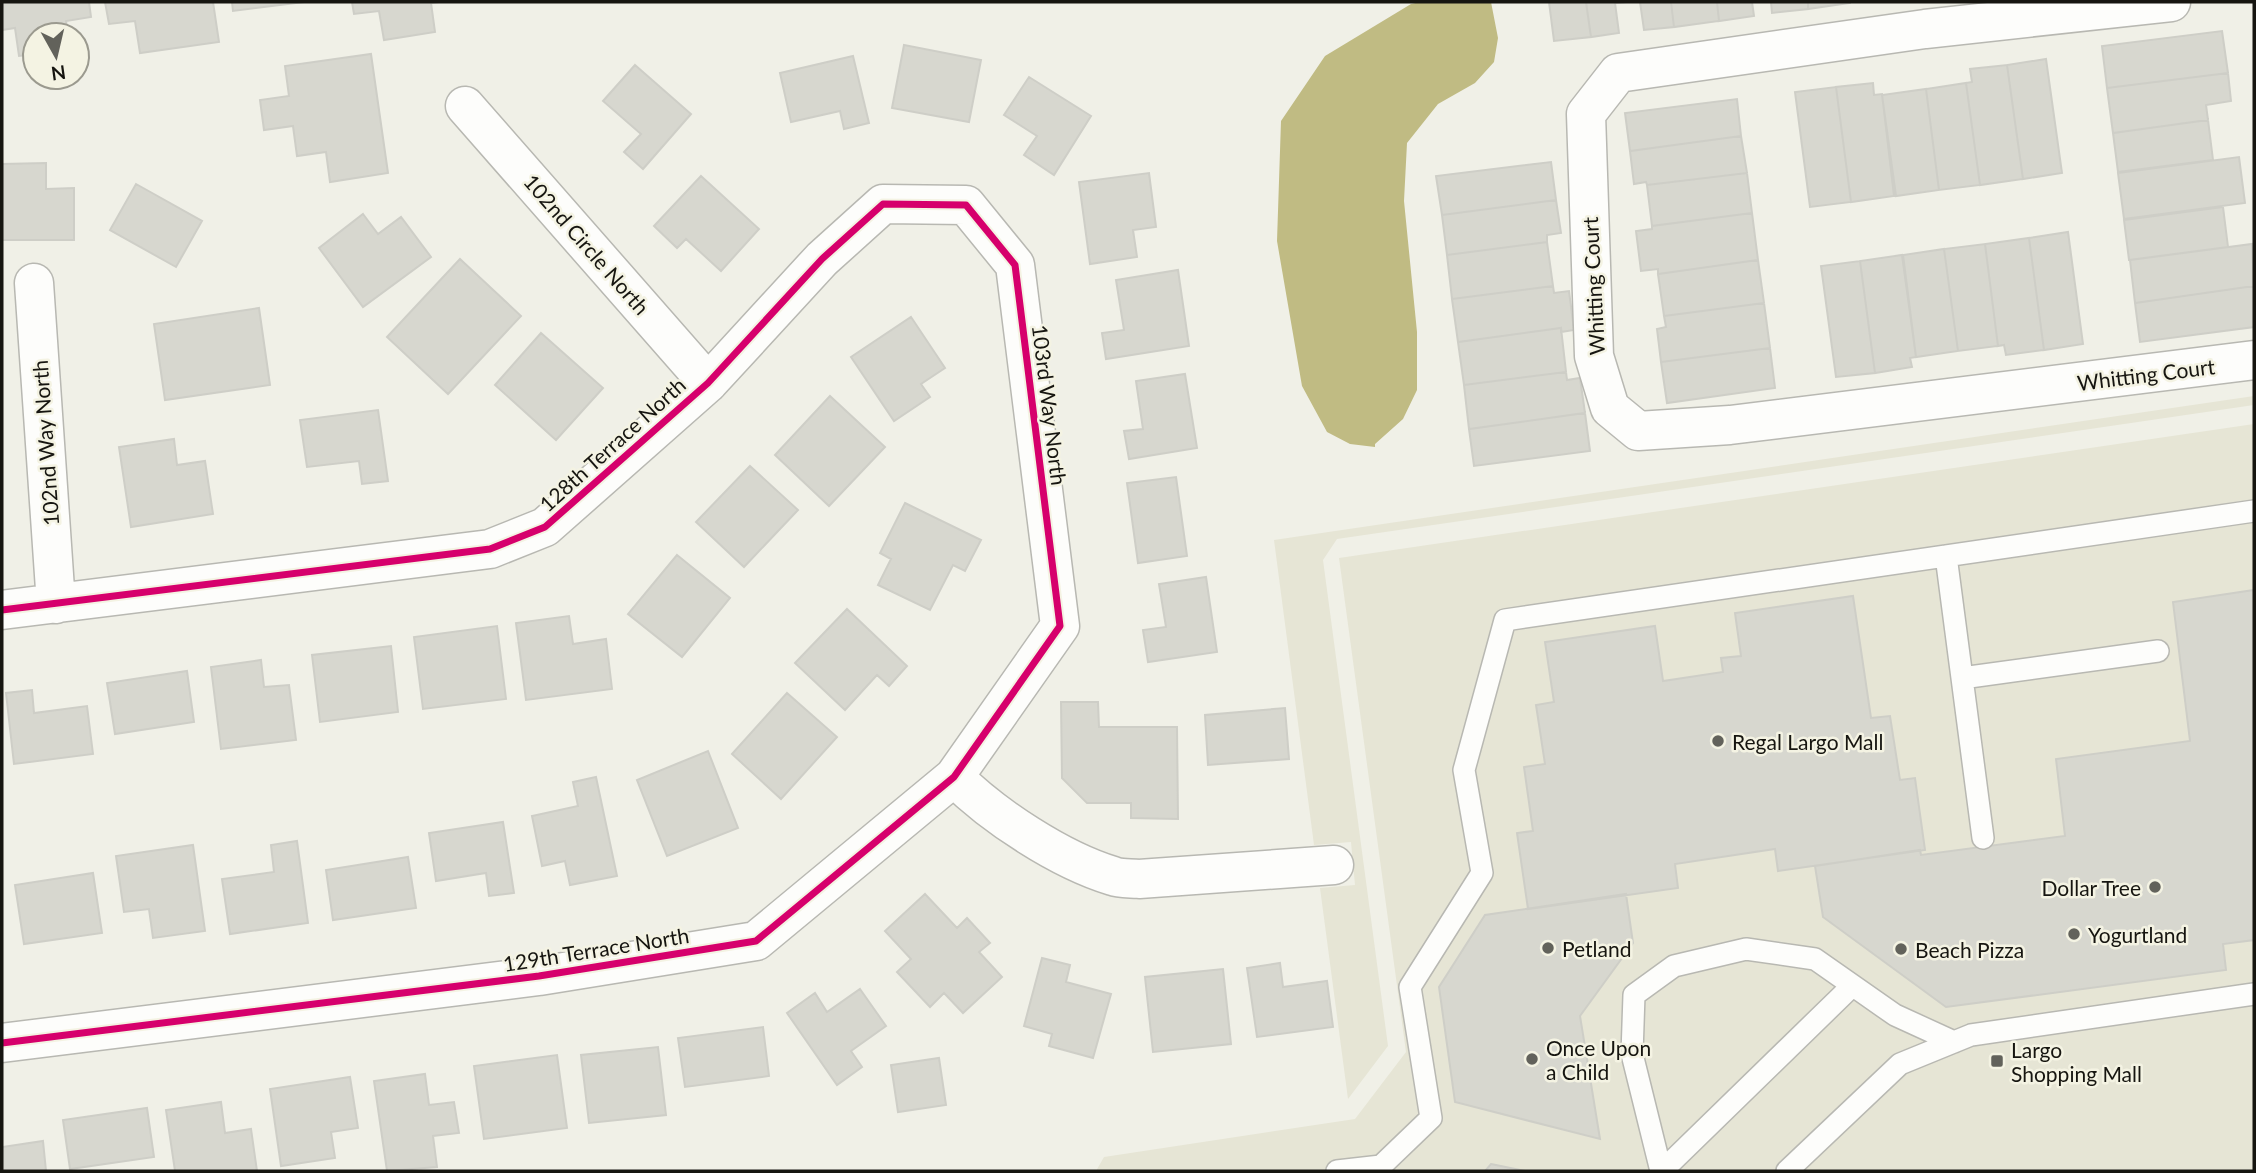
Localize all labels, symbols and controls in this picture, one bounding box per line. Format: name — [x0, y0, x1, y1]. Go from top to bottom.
north arrow — [21, 21, 91, 91]
text: N — [50, 61, 67, 86]
street label: 102nd Circle North — [519, 169, 655, 319]
street label: Whitting Court — [1577, 216, 1609, 356]
street label: 103rd Way North — [1028, 323, 1072, 487]
street label: Whitting Court — [2076, 353, 2217, 395]
street label: 102nd Way North — [27, 359, 63, 527]
street label: 128th Terrace North — [534, 372, 690, 516]
place label: Regal Largo Mall — [1732, 729, 1883, 754]
marker: Regal Largo Mall — [1710, 733, 1726, 749]
place label: Dollar Tree — [2041, 875, 2141, 900]
marker: Dollar Tree — [2147, 879, 2163, 895]
street label: 129th Terrace North — [501, 922, 691, 976]
place label: Yogurtland — [2088, 922, 2187, 947]
marker: Yogurtland — [2066, 926, 2082, 942]
place label: Petland — [1562, 936, 1631, 961]
place label: Beach Pizza — [1915, 937, 2024, 962]
marker: Petland — [1540, 940, 1556, 956]
marker: Beach Pizza — [1893, 941, 1909, 957]
place label: Once Upon a Child — [1546, 1035, 1651, 1084]
place label: Largo Shopping Mall — [2011, 1037, 2142, 1086]
marker: Once Upon a Child — [1524, 1051, 1540, 1067]
marker: Largo Shopping Mall — [1989, 1053, 2005, 1069]

